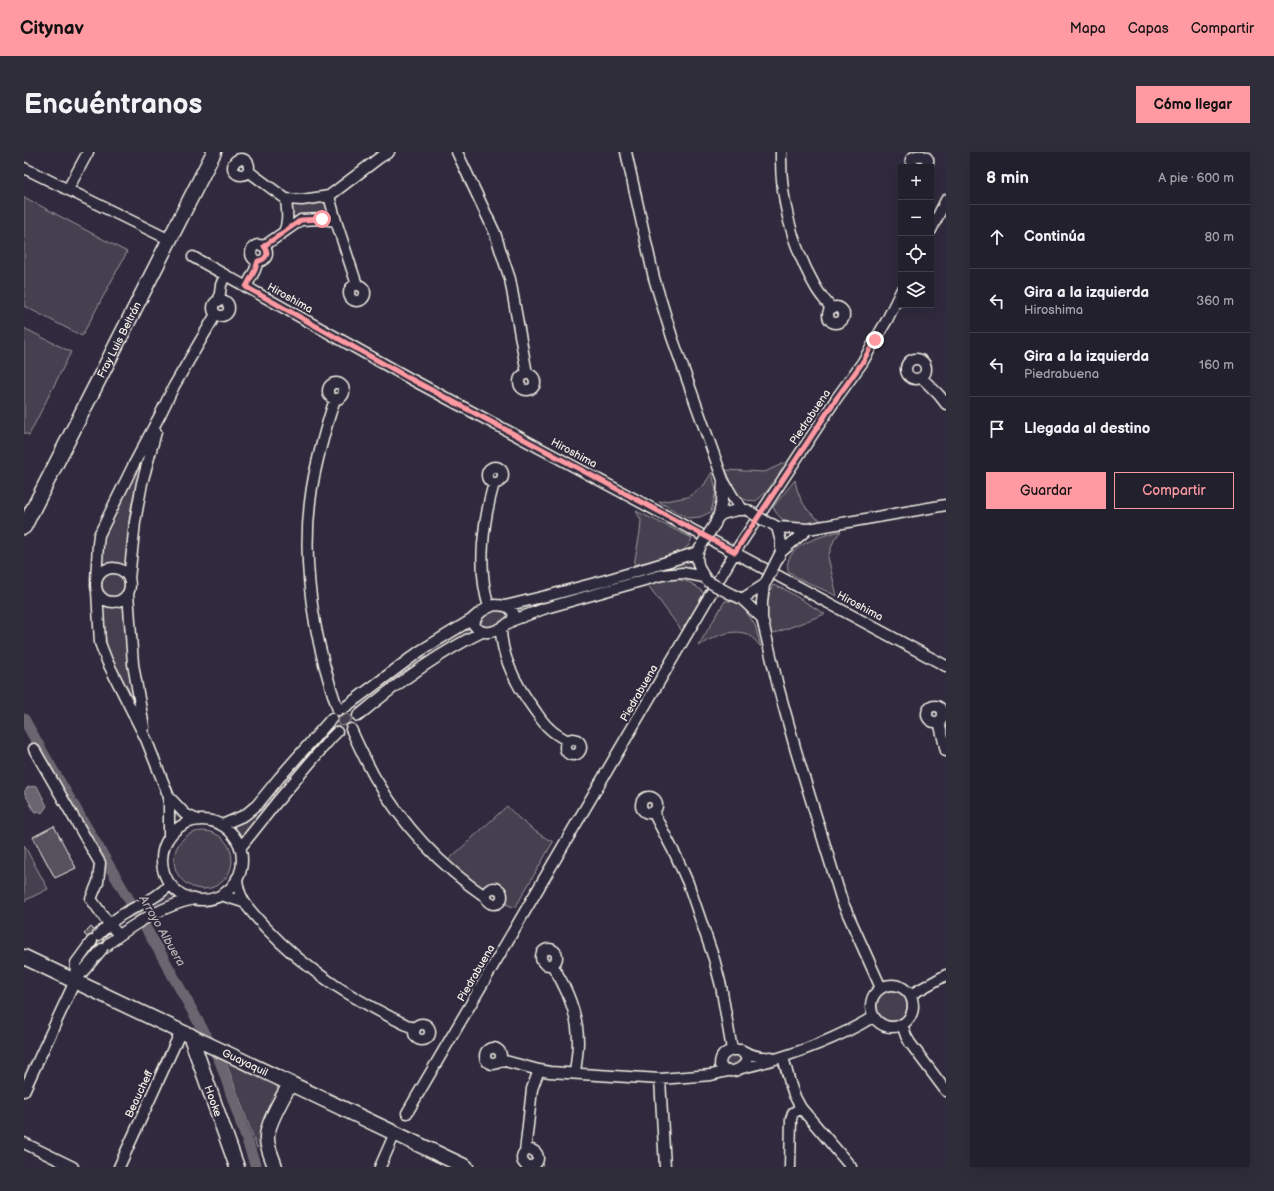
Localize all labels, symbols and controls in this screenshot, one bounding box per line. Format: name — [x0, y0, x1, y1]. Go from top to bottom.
text: Citynav — [20, 17, 84, 40]
text: Mapa — [1070, 20, 1106, 37]
text: Capas — [1128, 20, 1169, 37]
text: Compartir — [1191, 20, 1254, 37]
button: Cómo llegar — [1136, 86, 1250, 123]
text: Encuéntranos — [24, 88, 202, 121]
map controls — [898, 164, 934, 308]
button: + — [898, 164, 934, 200]
text: 8 min — [986, 168, 1029, 188]
text: A pie · 600 m — [1158, 170, 1234, 186]
button: − — [898, 200, 934, 236]
route start — [313, 210, 331, 228]
icon: ahead — [986, 226, 1008, 248]
text: Continúa — [1024, 227, 1085, 246]
text: 80 m — [1205, 229, 1234, 245]
button: locate — [898, 236, 934, 272]
button: layers — [898, 272, 934, 308]
street label: Hiroshima — [265, 280, 315, 316]
text: Gira a la izquierda — [1024, 283, 1149, 302]
icon: left — [986, 290, 1008, 312]
text: 360 m — [1196, 293, 1234, 309]
street label: Fray Luis Beltrán — [94, 300, 144, 380]
text: Hiroshima — [1024, 302, 1083, 318]
route end — [866, 331, 884, 349]
text: Gira a la izquierda — [1024, 347, 1149, 366]
icon: left — [986, 354, 1008, 376]
text: 160 m — [1199, 357, 1234, 373]
text: Piedrabuena — [1024, 366, 1099, 382]
street label: Piedrabuena — [787, 387, 833, 447]
icon: arrive — [986, 418, 1008, 440]
text: Llegada al destino — [1024, 419, 1150, 438]
street label: Hiroshima — [549, 436, 599, 470]
button: Guardar — [986, 472, 1106, 509]
button: Compartir — [1114, 472, 1234, 509]
street label: Hiroshima — [835, 589, 885, 623]
street label: Piedrabuena — [618, 662, 660, 724]
water label: Arroyo Albuera — [135, 892, 188, 969]
street label: Piedrabuena — [455, 942, 497, 1004]
street label: Guayaquil — [220, 1046, 270, 1079]
street label: Beaucheff — [122, 1068, 156, 1120]
street label: Hooke — [202, 1084, 225, 1119]

